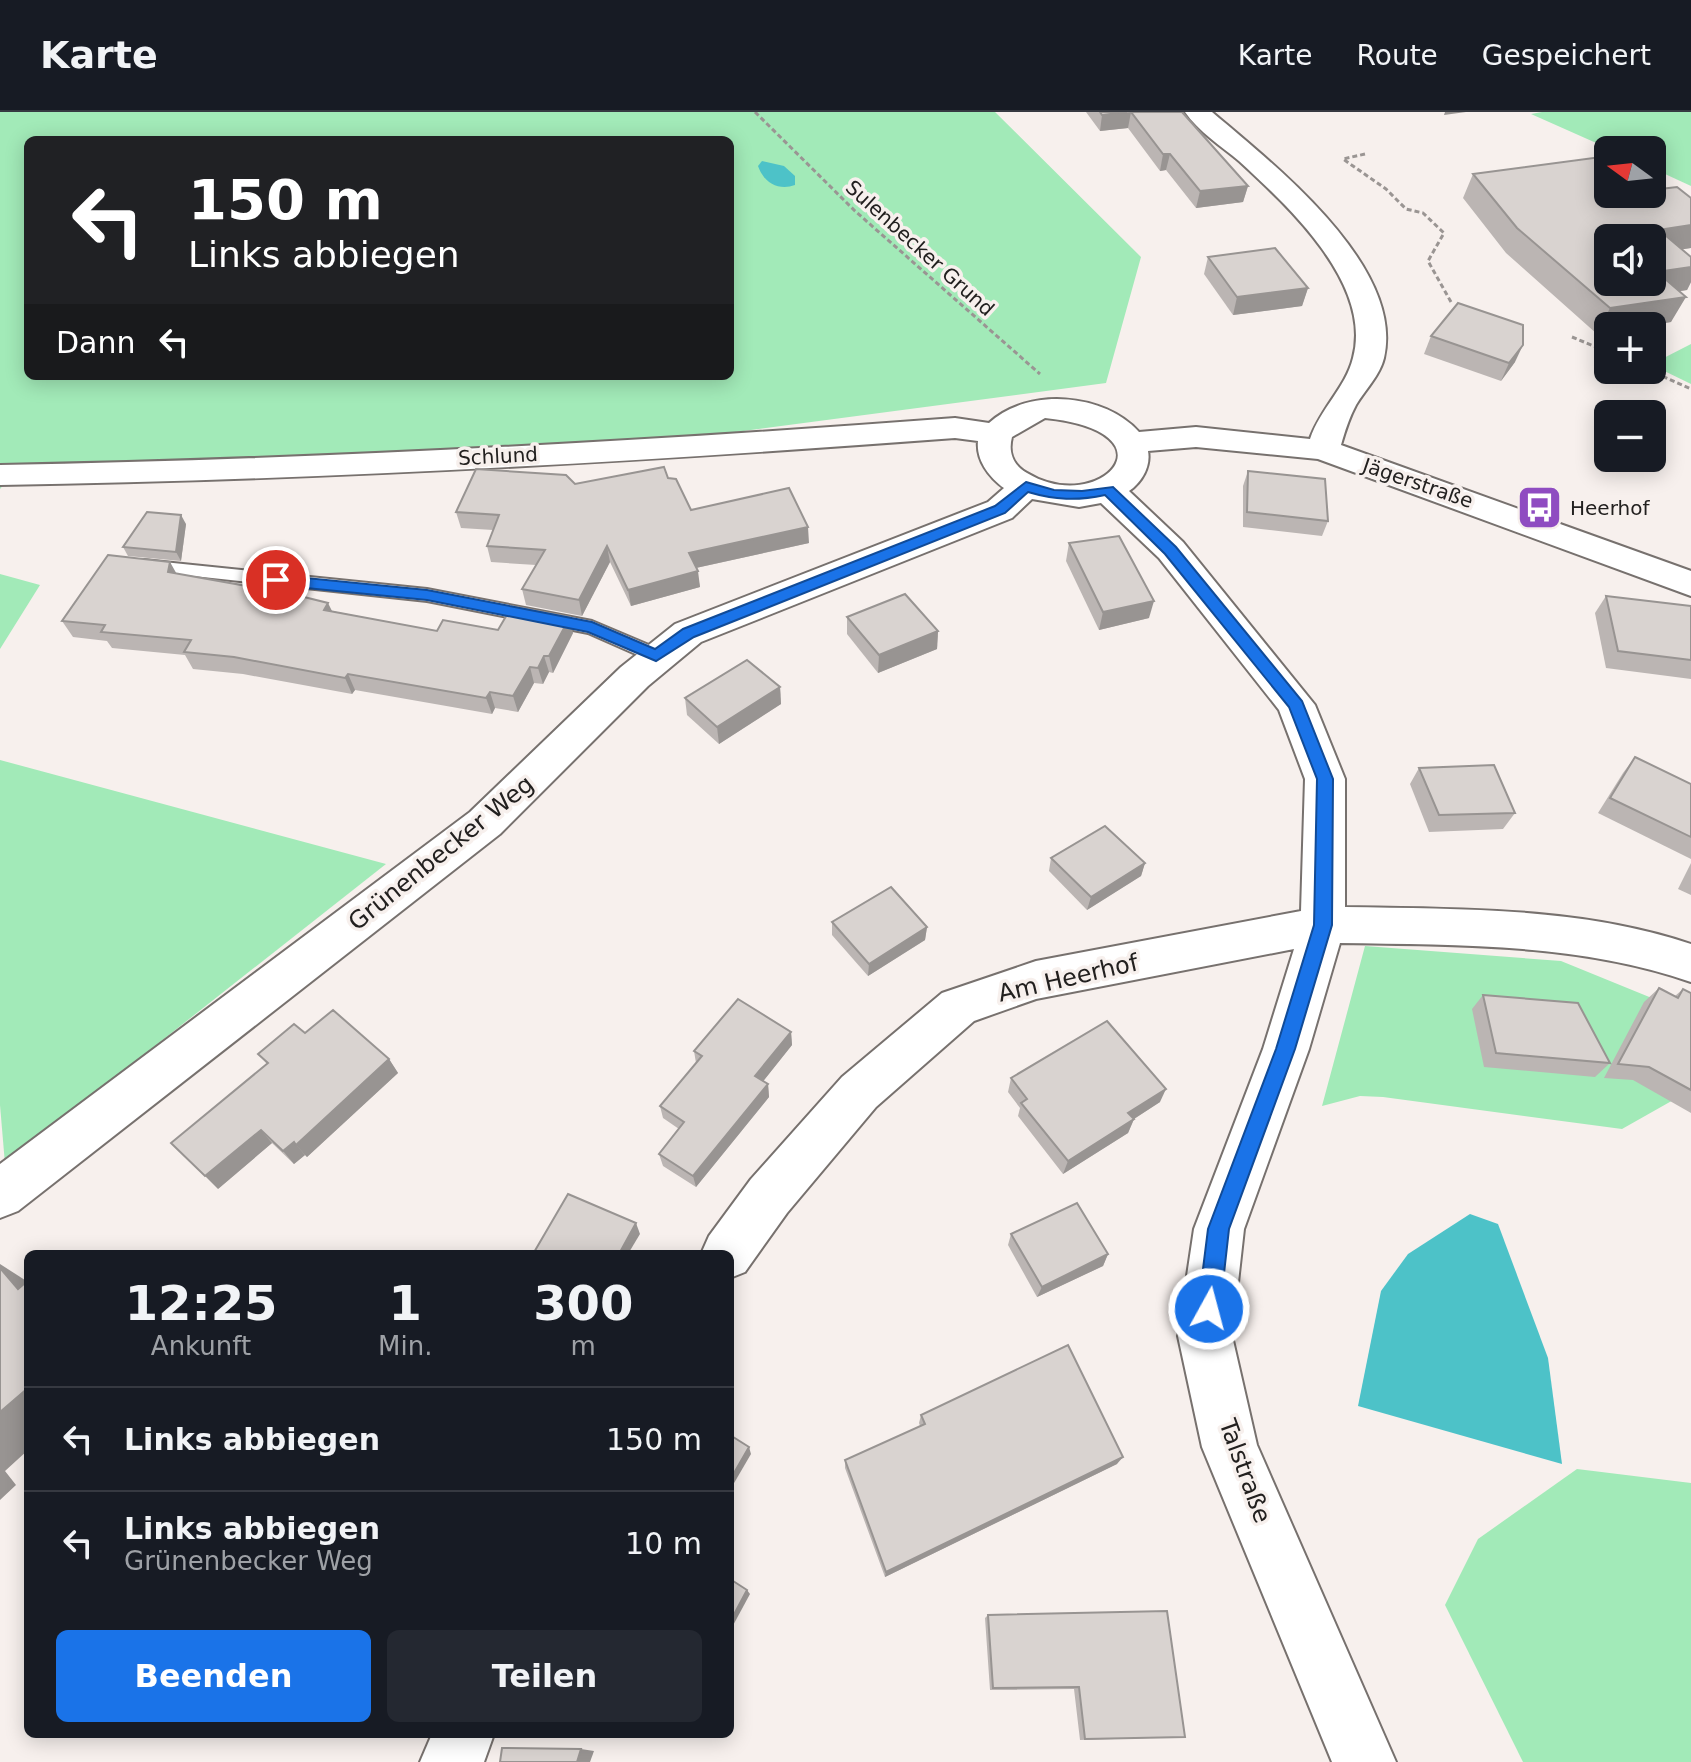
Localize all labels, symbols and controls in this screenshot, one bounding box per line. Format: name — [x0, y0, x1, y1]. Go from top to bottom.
text: Karte — [40, 33, 158, 77]
text: Karte — [1238, 39, 1313, 72]
text: Route — [1357, 39, 1438, 72]
text: Gespeichert — [1482, 39, 1651, 72]
north arrow — [1594, 136, 1666, 208]
map controls — [1594, 136, 1666, 472]
text: 150 m — [188, 167, 383, 232]
icon: left — [56, 168, 160, 272]
street label: Sulenbecker Grund — [841, 175, 999, 321]
button: sound — [1594, 224, 1666, 296]
text: Links abbiegen — [188, 234, 460, 275]
button: + — [1594, 312, 1666, 384]
icon: left — [152, 320, 196, 364]
text: Dann — [56, 325, 136, 360]
button: − — [1594, 400, 1666, 472]
street label: Schlund — [457, 442, 539, 470]
street label: Jägerstraße — [1358, 452, 1476, 513]
bus stop icon: Heerhof — [1515, 484, 1563, 532]
place label: Heerhof — [1570, 496, 1650, 520]
pin — [242, 546, 310, 614]
icon: arrive — [254, 558, 298, 602]
street label: Grünenbecker Weg — [343, 770, 539, 936]
street label: Am Heerhof — [995, 948, 1141, 1008]
position arrow — [1167, 1267, 1251, 1351]
text: 12:25 — [125, 1275, 277, 1331]
text: 1 — [389, 1275, 422, 1331]
text: 300 — [533, 1275, 633, 1331]
text: Ankunft — [151, 1331, 251, 1361]
text: Min. — [378, 1331, 432, 1361]
text: m — [571, 1331, 596, 1361]
street label: Talstraße — [1213, 1414, 1277, 1527]
icon: left — [56, 1417, 100, 1461]
text: Links abbiegen — [124, 1422, 380, 1457]
text: 150 m — [606, 1422, 702, 1457]
text: Links abbiegen — [124, 1511, 380, 1546]
icon: left — [56, 1521, 100, 1565]
text: 10 m — [625, 1526, 702, 1561]
text: Grünenbecker Weg — [124, 1546, 373, 1576]
button: Beenden — [56, 1630, 371, 1722]
button: Teilen — [387, 1630, 702, 1722]

